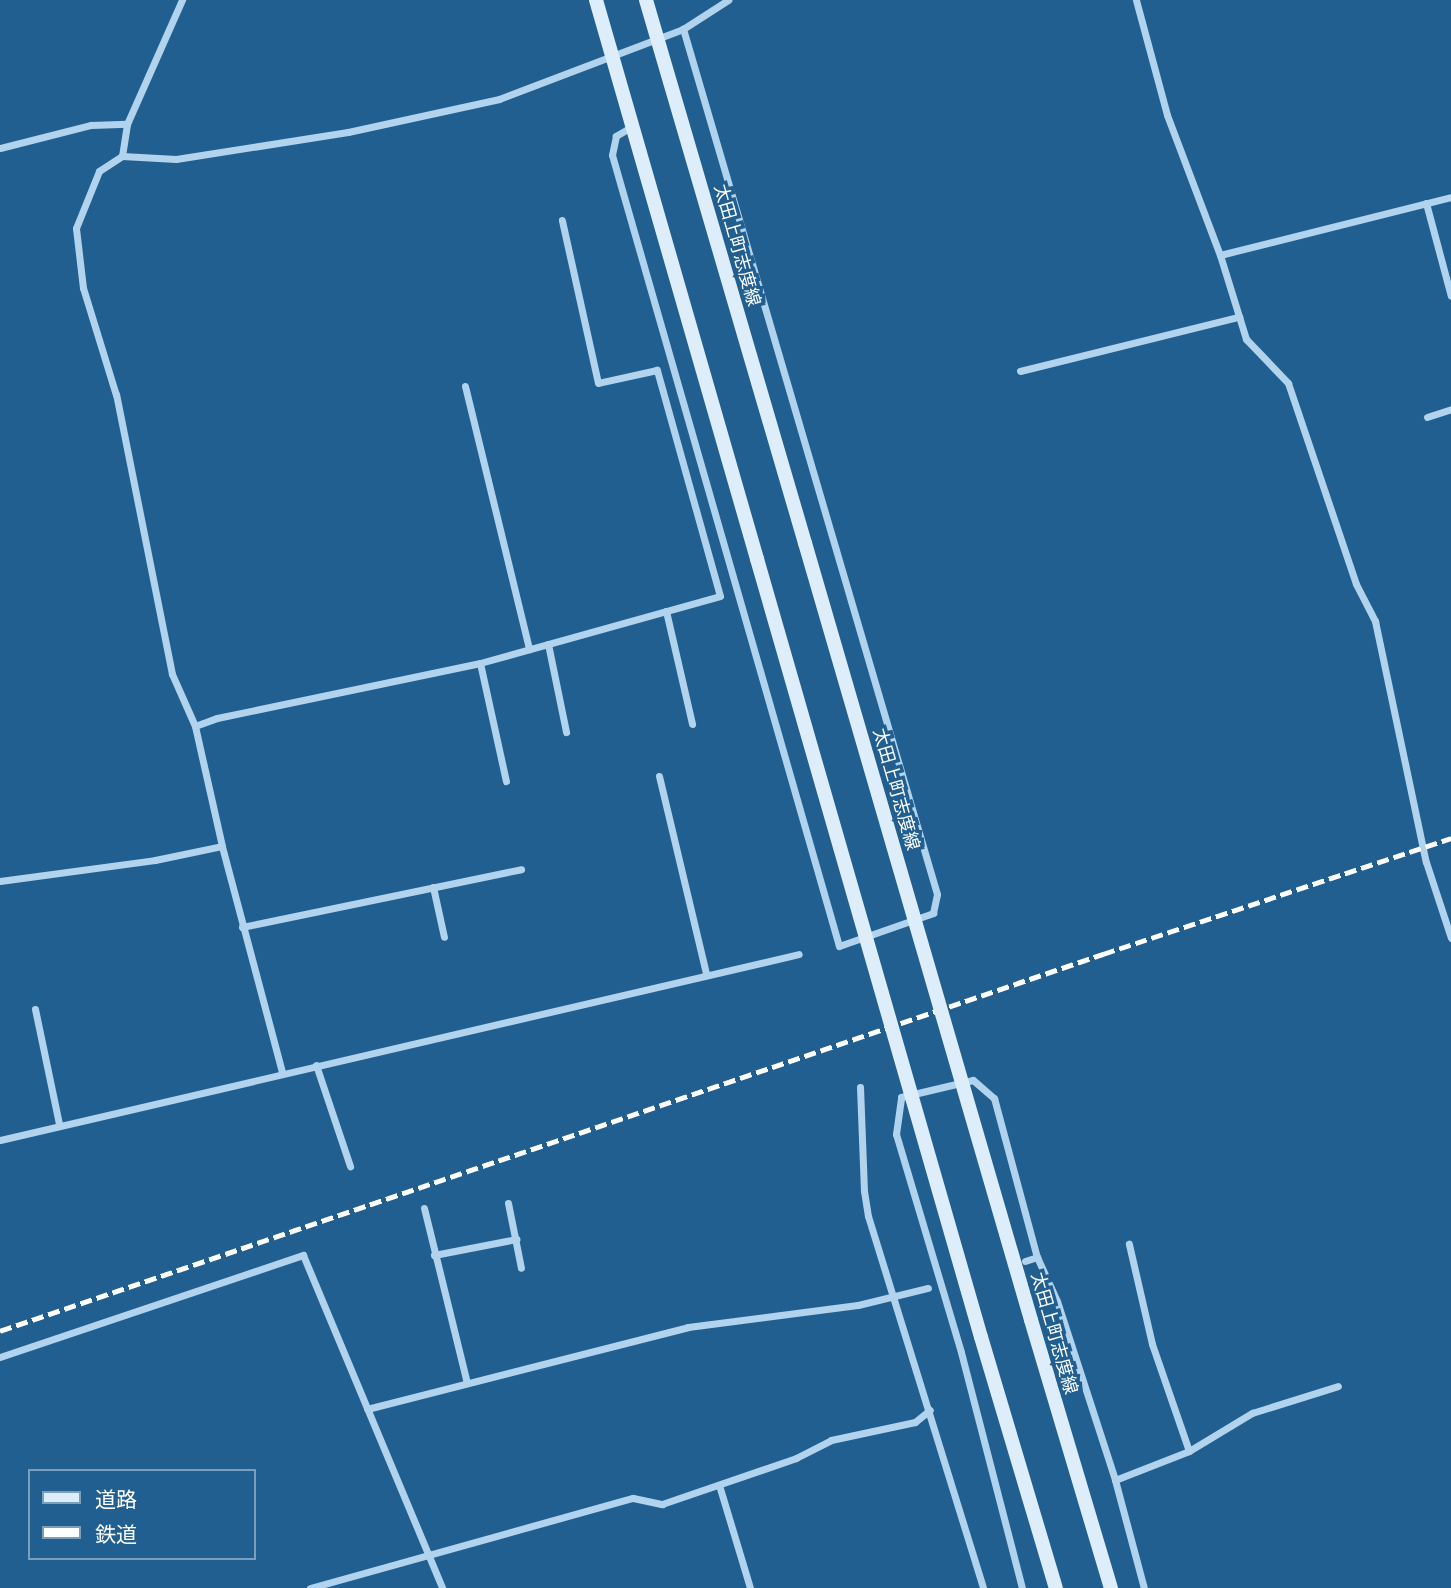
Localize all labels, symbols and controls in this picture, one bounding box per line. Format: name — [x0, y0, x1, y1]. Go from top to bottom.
street label: 太田上町志度線 — [710, 181, 766, 309]
street label: 太田上町志度線 — [869, 725, 925, 853]
street label: 太田上町志度線 — [1027, 1269, 1083, 1397]
legend — [28, 1469, 256, 1560]
text: 道路 — [95, 1485, 137, 1513]
text: 鉄道 — [95, 1520, 137, 1548]

